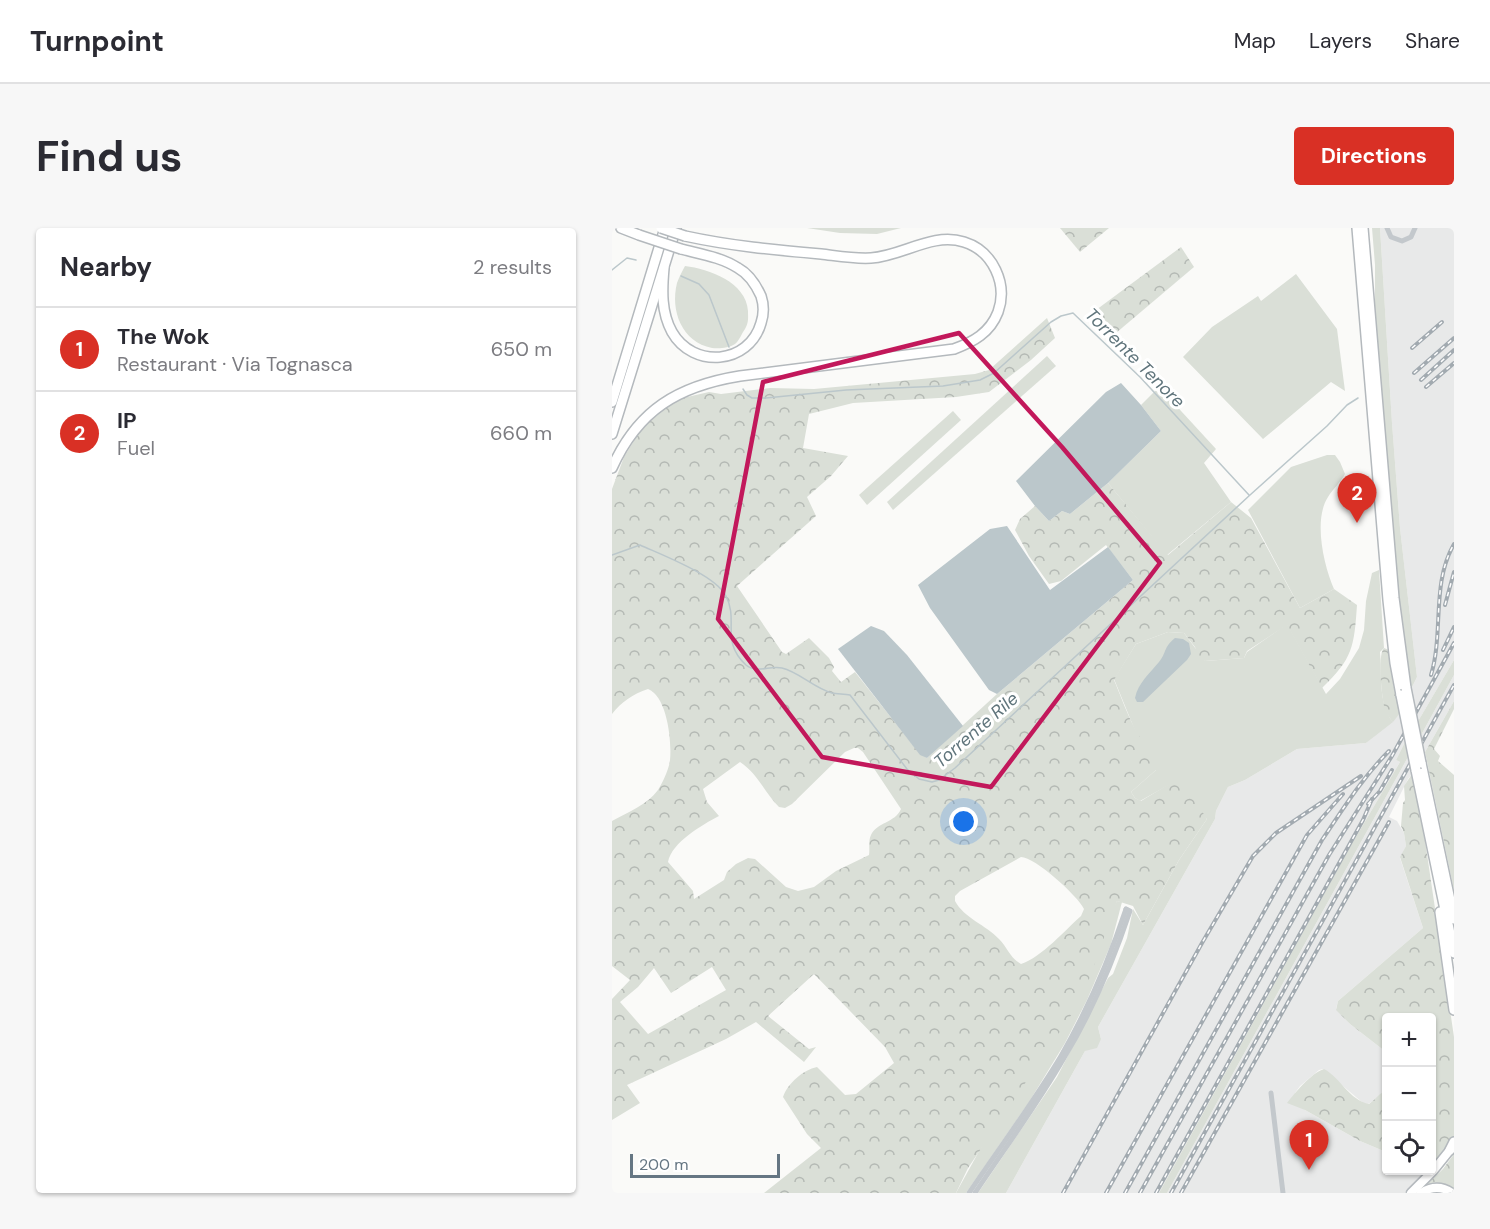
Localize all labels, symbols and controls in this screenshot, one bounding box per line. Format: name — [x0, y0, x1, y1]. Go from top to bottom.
text: Turnpoint — [30, 23, 164, 60]
text: Map — [1234, 27, 1276, 55]
text: Layers — [1309, 27, 1372, 55]
text: Share — [1405, 27, 1460, 55]
button: Directions — [1294, 127, 1454, 185]
text: Find us — [36, 129, 182, 184]
text: Nearby — [60, 250, 152, 284]
text: 2 results — [473, 254, 552, 280]
water label: Torrente Tenore — [1080, 303, 1190, 413]
text: The Wok — [117, 322, 210, 351]
text: 1 — [76, 336, 83, 362]
text: 650 m — [491, 336, 552, 362]
text: Restaurant · Via Tognasca — [117, 351, 353, 377]
text: IP — [117, 406, 137, 435]
text: 2 — [74, 420, 85, 446]
text: 660 m — [490, 420, 552, 446]
text: Fuel — [117, 435, 155, 461]
pin: 2 — [1338, 474, 1376, 523]
water label: Torrente Rile — [929, 687, 1023, 773]
your location — [949, 807, 978, 836]
map controls — [1382, 1013, 1436, 1175]
button: + — [1382, 1013, 1436, 1067]
button: − — [1382, 1067, 1436, 1121]
pin: 1 — [1290, 1120, 1328, 1170]
button: locate — [1382, 1121, 1436, 1175]
scale bar — [630, 1151, 780, 1178]
text: 200 m — [639, 1154, 688, 1175]

